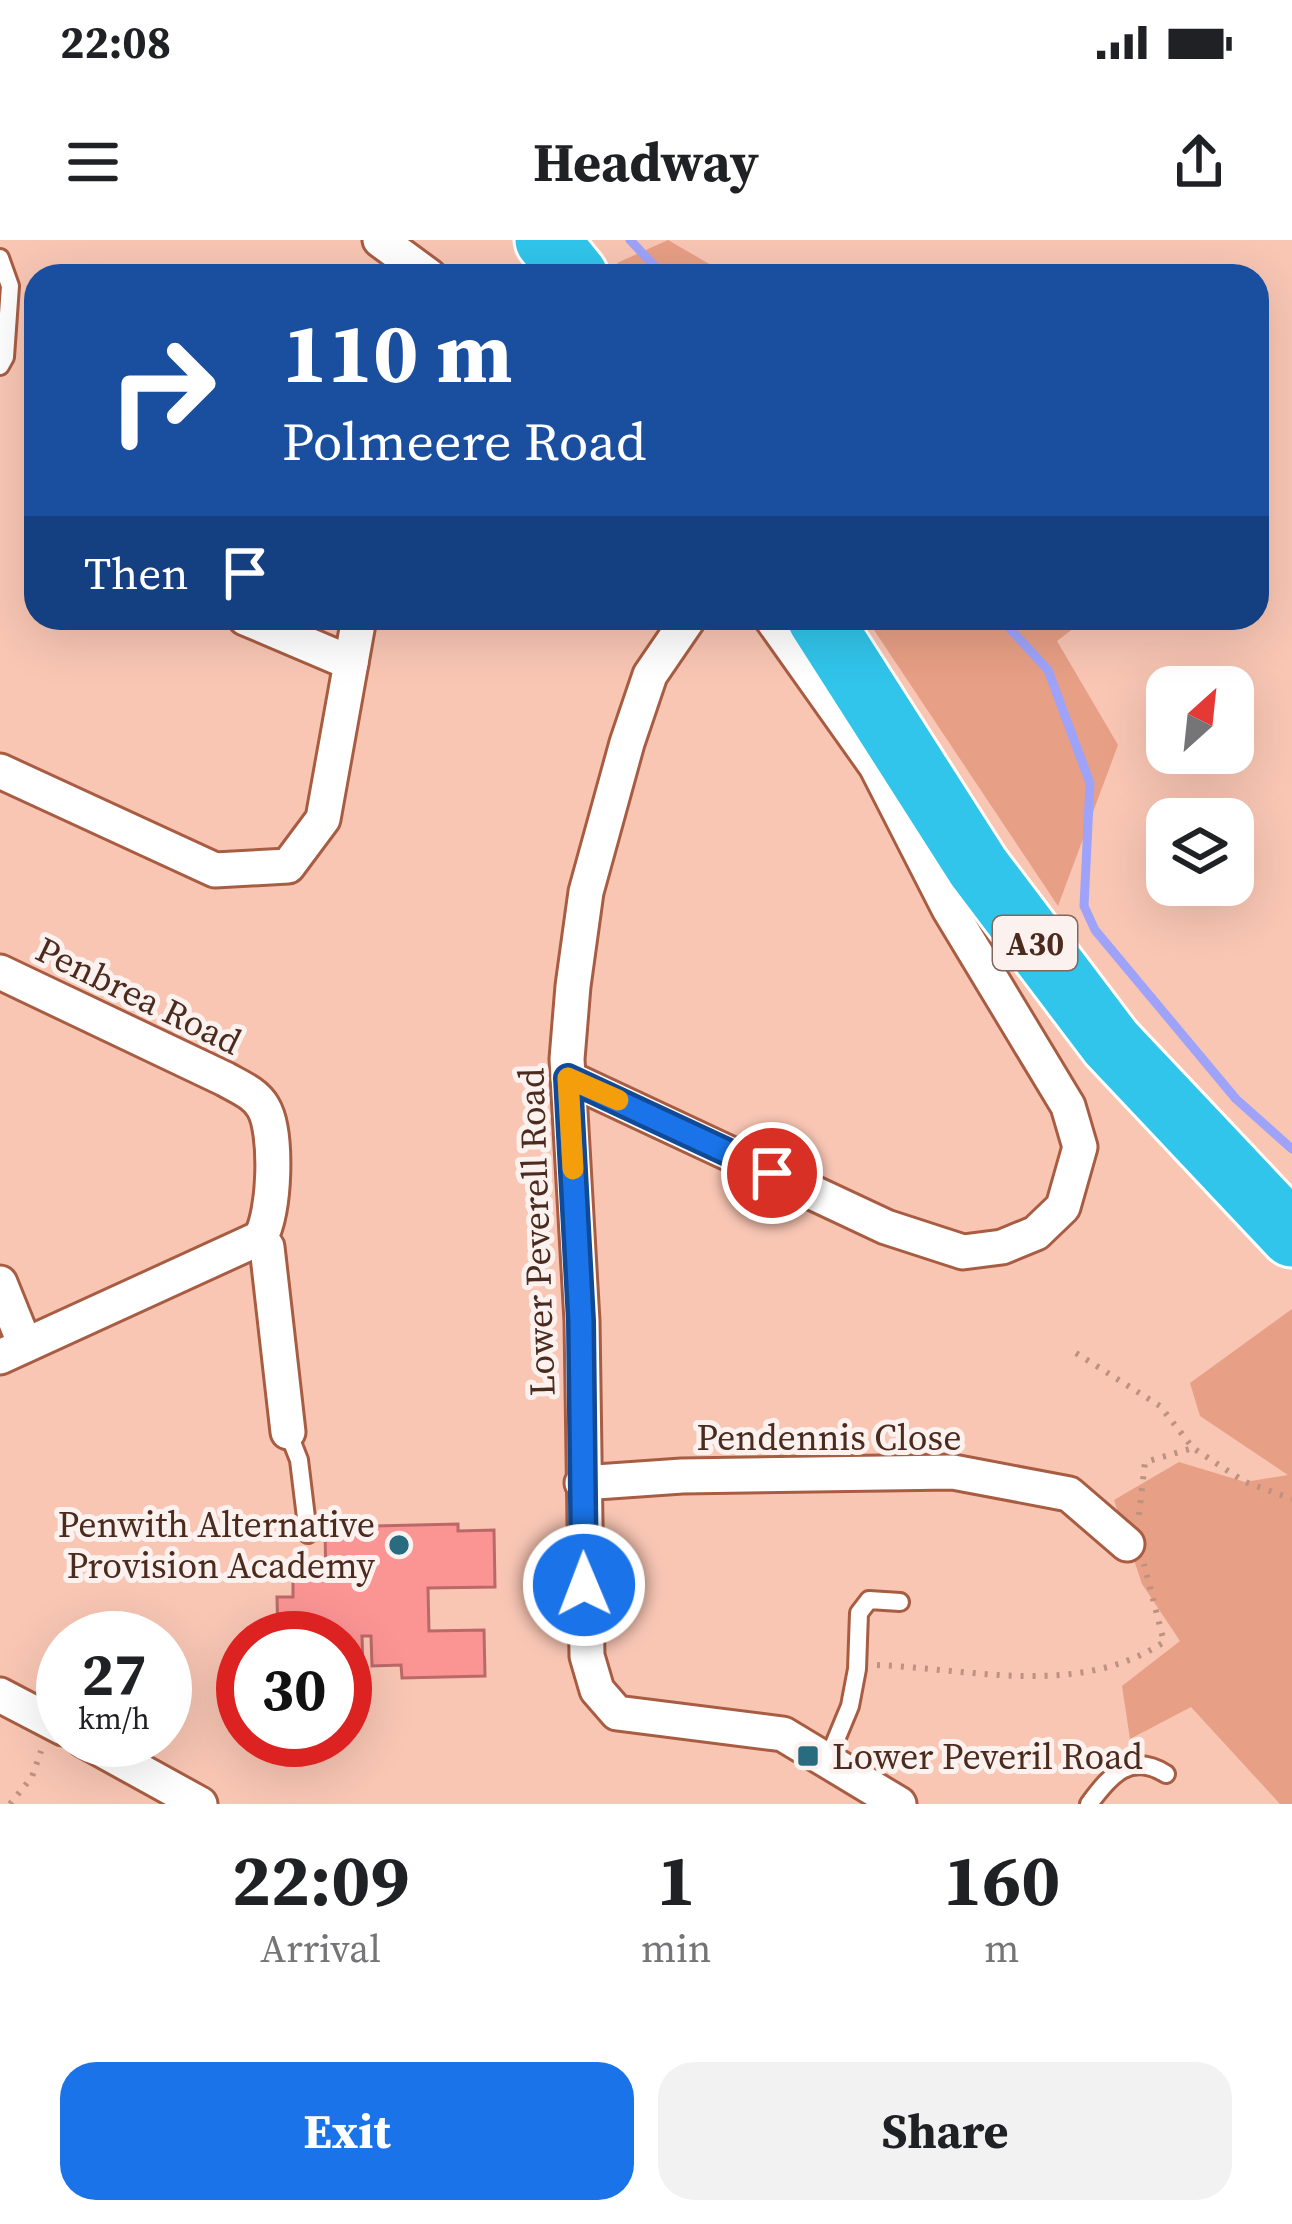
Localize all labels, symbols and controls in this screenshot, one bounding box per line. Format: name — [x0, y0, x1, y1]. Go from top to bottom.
text: 22:08 — [60, 11, 171, 73]
text: Headway — [533, 125, 759, 199]
icon: menu — [60, 129, 126, 195]
icon: share — [1166, 129, 1232, 195]
text: 110 m — [282, 295, 513, 410]
icon: right — [84, 312, 240, 468]
text: Polmeere Road — [282, 404, 646, 478]
icon: arrive — [212, 540, 278, 606]
text: Then — [84, 542, 188, 604]
north arrow — [1146, 666, 1254, 774]
map controls — [1146, 666, 1254, 906]
button: layers — [1146, 798, 1254, 906]
road number: A30 — [993, 916, 1077, 970]
street label: Penbrea Road — [28, 925, 250, 1066]
street label: Lower Peverell Road — [506, 1067, 567, 1397]
pin — [721, 1122, 823, 1224]
icon: arrive — [739, 1140, 805, 1206]
street label: Pendennis Close — [697, 1413, 962, 1462]
place label: Penwith Alternative Provision Academy — [58, 1500, 376, 1590]
position arrow — [521, 1522, 647, 1648]
marker: Penwith Alternative Provision Academy — [386, 1532, 412, 1558]
speed limit sign: 30 — [216, 1611, 372, 1767]
text: 27 — [81, 1633, 147, 1715]
text: km/h — [78, 1698, 150, 1739]
place label: Lower Peveril Road — [832, 1732, 1143, 1781]
marker: Lower Peveril Road — [795, 1743, 821, 1769]
text: 22:09 — [232, 1830, 409, 1929]
text: 1 — [657, 1830, 696, 1929]
text: 160 — [943, 1830, 1060, 1929]
text: Arrival — [260, 1922, 381, 1975]
text: min — [641, 1922, 712, 1975]
text: m — [984, 1922, 1019, 1975]
button: Exit — [60, 2062, 634, 2200]
button: Share — [658, 2062, 1232, 2200]

